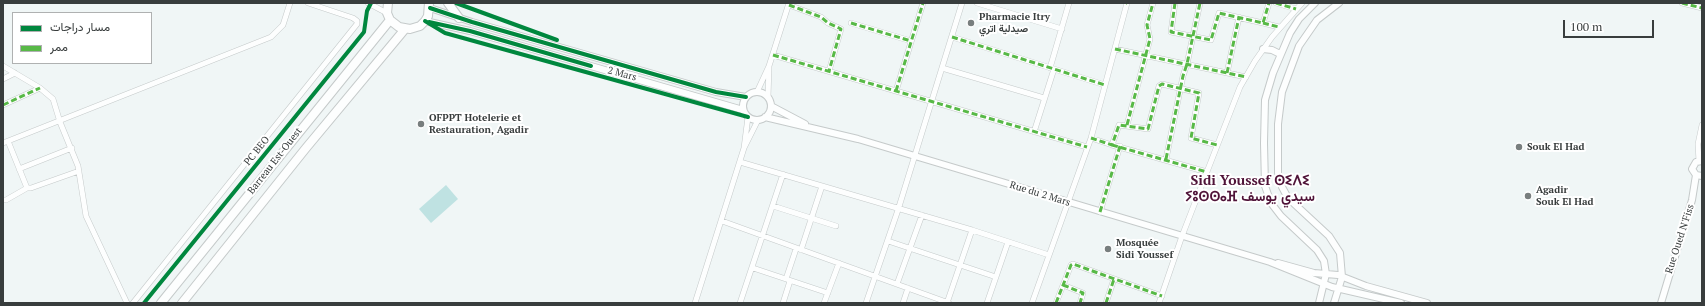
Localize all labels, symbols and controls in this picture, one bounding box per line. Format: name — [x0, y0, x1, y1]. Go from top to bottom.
place label: Pharmacie Itry صيدلية اتري — [979, 11, 1050, 34]
legend — [12, 12, 152, 64]
scale bar — [1565, 12, 1656, 38]
marker: Pharmacie Itry صيدلية اتري — [966, 18, 976, 28]
text: مسار دراجات — [50, 19, 110, 34]
text: 100 m — [1570, 19, 1602, 34]
text: ممر — [50, 39, 68, 54]
street label: 2 Mars — [606, 64, 638, 84]
place label: OFPPT Hotelerie et Restauration, Agadir — [429, 112, 528, 136]
marker: OFPPT Hotelerie et Restauration, Agadir — [416, 119, 426, 129]
street label: Barreau Est-Ouest — [245, 125, 305, 197]
street label: PC BEO — [242, 134, 272, 168]
place label: Souk El Had — [1527, 141, 1585, 153]
marker: Souk El Had — [1514, 142, 1524, 152]
district label: Sidi Youssef ⵙⵉⴷⵉ ⵢⵓⵙⵙⴰⴼ سيدي يوسف — [1185, 173, 1315, 206]
street label: Rue du 2 Mars — [1008, 179, 1072, 209]
place label: Agadir Souk El Had — [1536, 184, 1594, 208]
marker: Agadir Souk El Had — [1523, 191, 1533, 201]
street label: Rue Oued N'Fiss — [1663, 203, 1697, 275]
place label: Mosquée Sidi Youssef — [1116, 237, 1173, 260]
marker: Mosquée Sidi Youssef — [1103, 244, 1113, 254]

